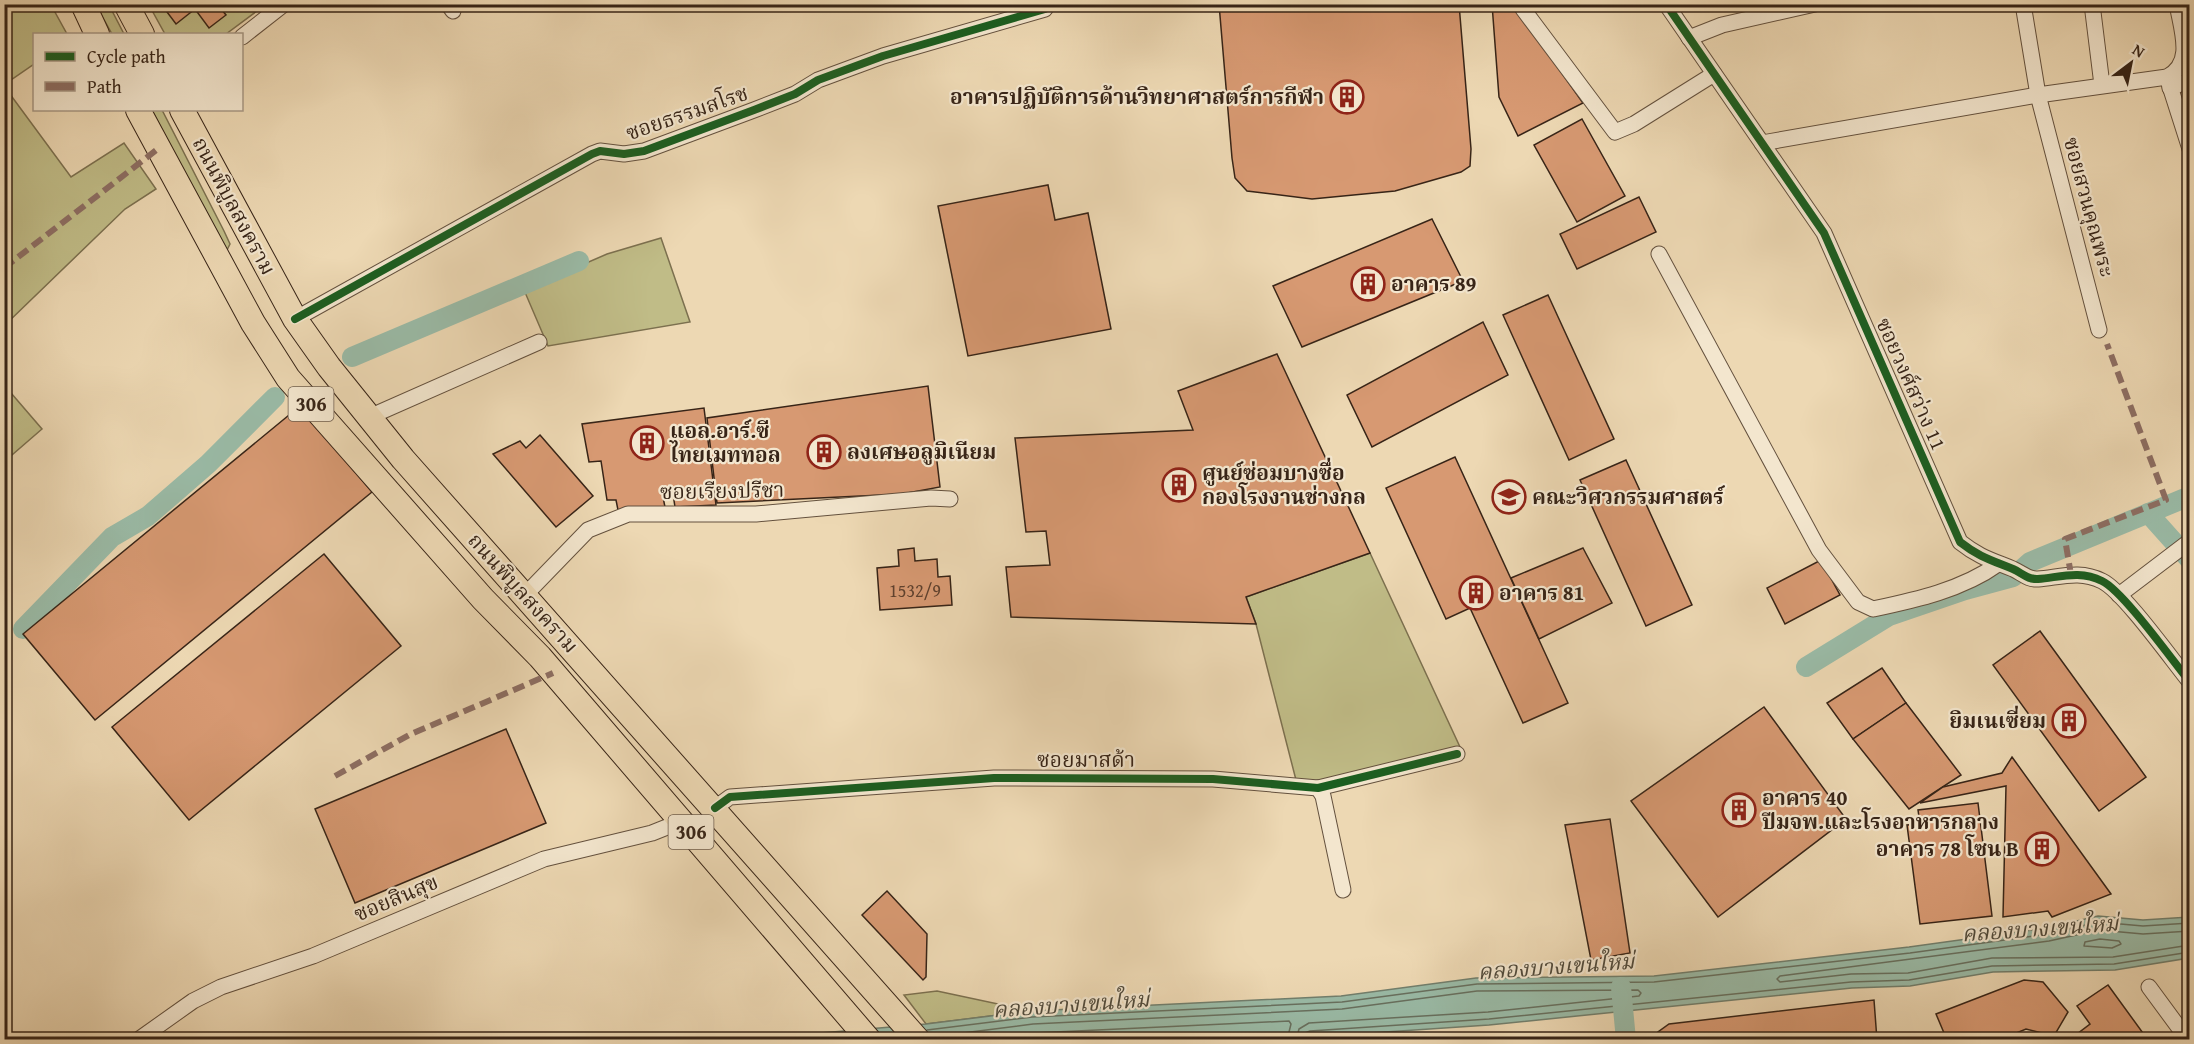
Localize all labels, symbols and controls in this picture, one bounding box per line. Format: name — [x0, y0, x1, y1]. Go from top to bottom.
legend — [33, 33, 243, 111]
north arrow — [2101, 33, 2161, 93]
text: N — [2128, 37, 2150, 63]
text: Cycle path — [87, 43, 166, 70]
text: Path — [87, 73, 122, 100]
street label: ซอยธรรมสโรช — [621, 77, 752, 148]
building icon: อาคารปฏิบัติการด้านวิทยาศาสตร์การกีฬา — [1329, 79, 1365, 115]
place label: อาคารปฏิบัติการด้านวิทยาศาสตร์การกีฬา — [950, 81, 1324, 112]
street label: ถนนพิบูลสงคราม — [185, 131, 284, 280]
street label: ซอยสวนคุณพระ — [2056, 134, 2123, 280]
building icon: อาคาร 89 — [1350, 266, 1386, 302]
place label: อาคาร 89 — [1391, 268, 1477, 299]
street label: ซอยวงศ์สว่าง 11 — [1868, 313, 1954, 455]
road number: 306 — [288, 387, 334, 421]
place label: แอล.อาร์.ซี ไทยเมททอล — [669, 415, 781, 470]
building icon: แอล.อาร์.ซี ไทยเมททอล — [629, 425, 665, 461]
building icon: ลงเศษอลูมิเนียม — [806, 434, 842, 470]
place label: ลงเศษอลูมิเนียม — [847, 436, 996, 467]
place label: ศูนย์ซ่อมบางซื่อ กองโรงงานช่างกล — [1202, 457, 1366, 512]
building icon: ศูนย์ซ่อมบางซื่อ กองโรงงานช่างกล — [1161, 467, 1197, 503]
street label: ซอยเรียงปรีชา — [660, 474, 784, 507]
school or university icon: คณะวิศวกรรมศาสตร์ — [1491, 479, 1527, 515]
place label: คณะวิศวกรรมศาสตร์ — [1532, 481, 1726, 512]
street label: ถนนพิบูลสงคราม — [461, 526, 586, 660]
building icon: อาคาร 81 — [1458, 575, 1494, 611]
house number: 1532/9 — [889, 577, 941, 604]
place label: อาคาร 81 — [1499, 577, 1584, 608]
building icon: ยิมเนเซี่ยม — [2051, 703, 2087, 739]
place label: ยิมเนเซี่ยม — [1949, 705, 2046, 736]
street label: ซอยมาสด้า — [1037, 744, 1135, 775]
place label: อาคาร 40 ปีมจพ.และโรงอาหารกลาง — [1761, 782, 1999, 837]
building icon: อาคาร 40 ปีมจพ.และโรงอาหารกลาง — [1721, 792, 1757, 828]
road number: 306 — [668, 815, 714, 849]
building icon: อาคาร 78 โซน B — [2024, 831, 2060, 867]
place label: อาคาร 78 โซน B — [1876, 833, 2019, 864]
street label: ซอยสินสุข — [349, 866, 443, 929]
water label: คลองบางเขนใหม่ — [1961, 906, 2122, 949]
water label: คลองบางเขนใหม่ — [1477, 944, 1638, 987]
water label: คลองบางเขนใหม่ — [992, 982, 1153, 1025]

